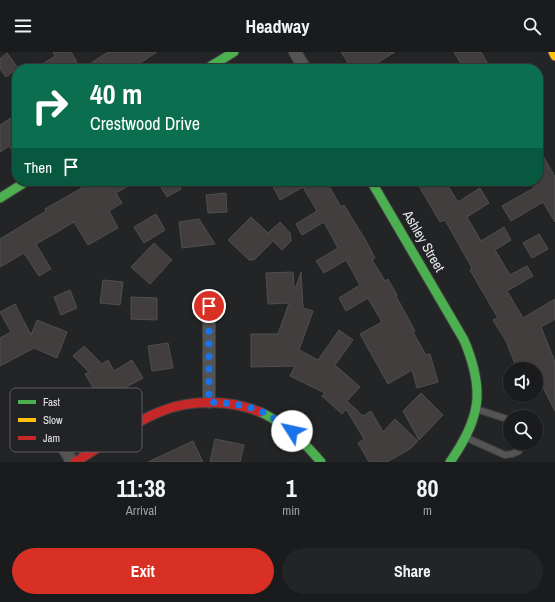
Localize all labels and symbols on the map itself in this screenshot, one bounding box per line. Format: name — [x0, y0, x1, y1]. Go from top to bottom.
street label: Ashley Street — [399, 206, 449, 275]
pin — [192, 289, 226, 323]
legend — [10, 388, 142, 452]
text: Fast — [43, 395, 61, 409]
position arrow — [271, 410, 313, 452]
text: Slow — [43, 413, 63, 427]
text: Jam — [43, 431, 60, 445]

